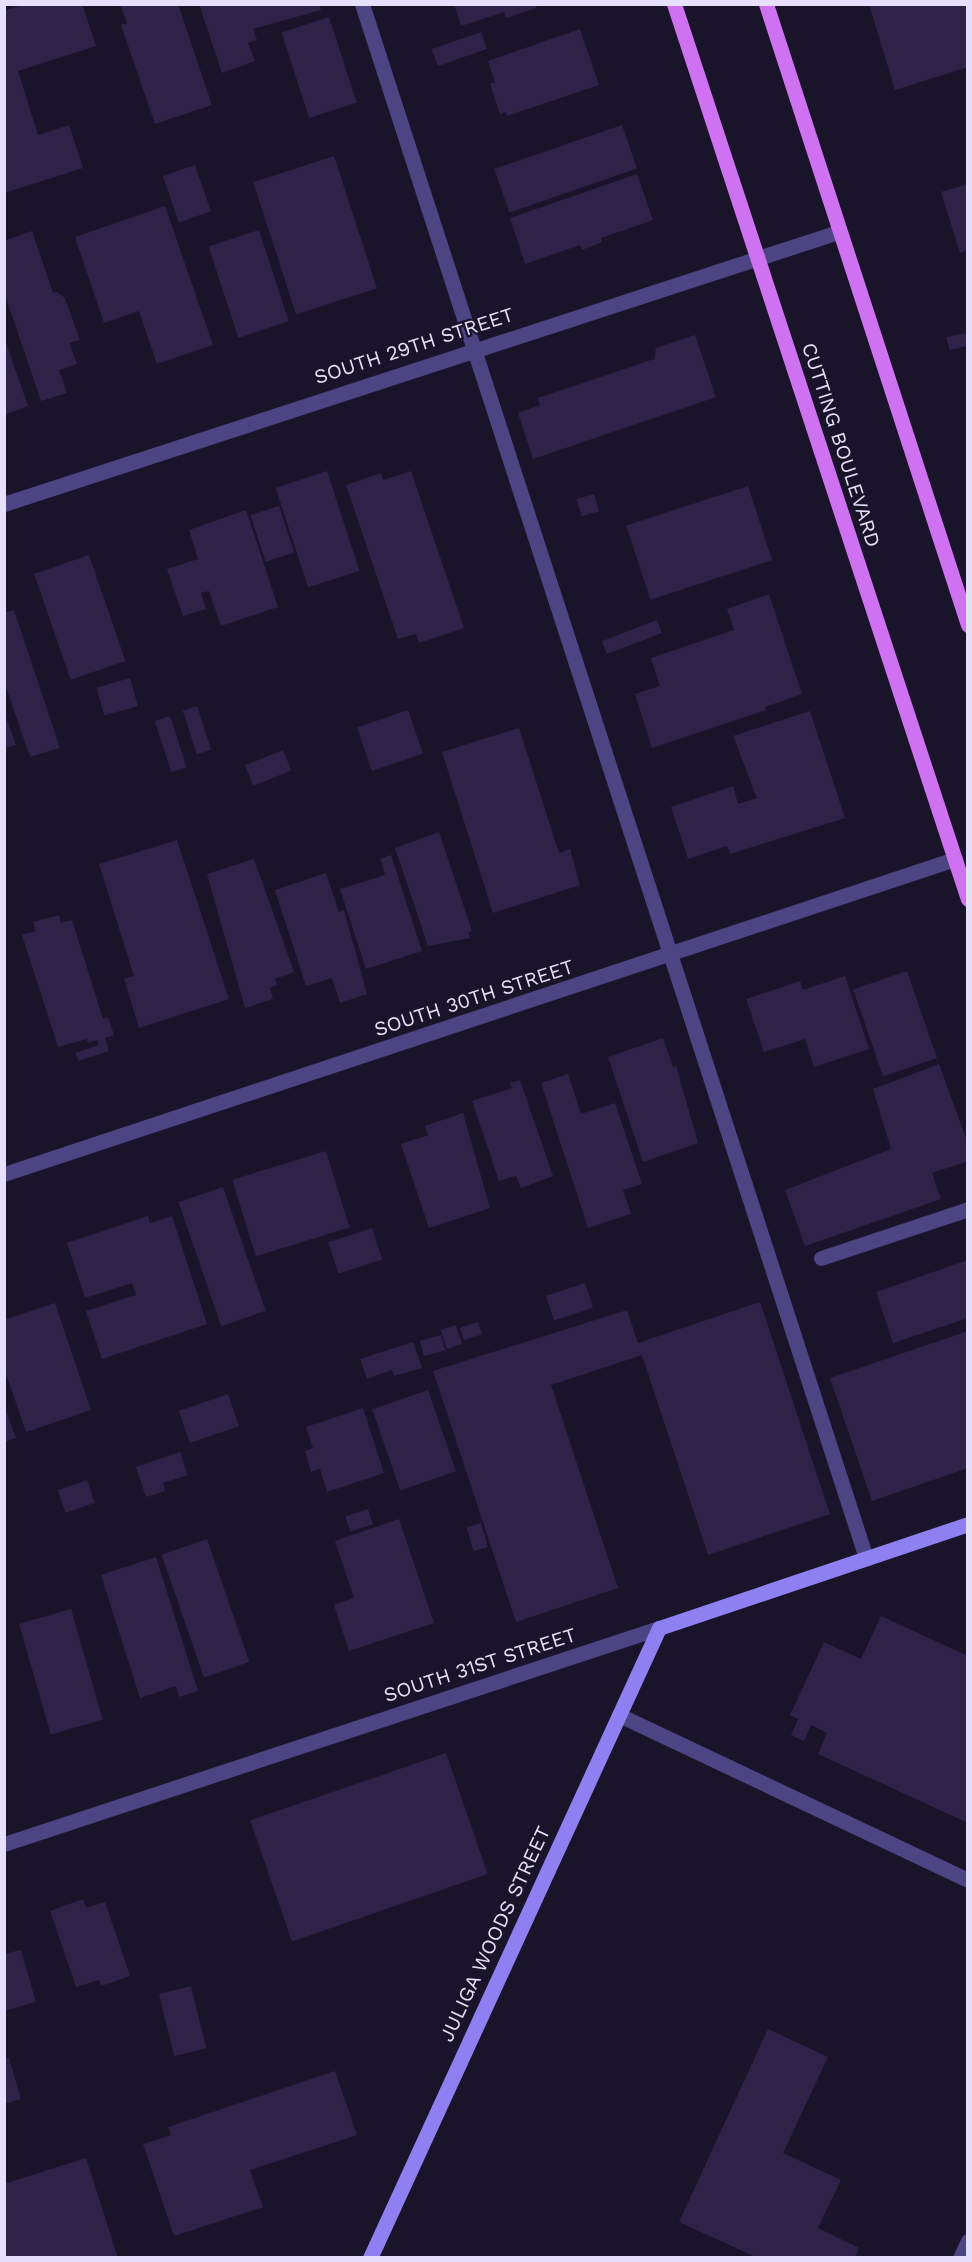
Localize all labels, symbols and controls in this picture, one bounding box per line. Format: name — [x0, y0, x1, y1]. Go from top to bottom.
street label: SOUTH 29TH STREET — [311, 302, 517, 390]
street label: CUTTING BOULEVARD — [797, 340, 885, 550]
street label: SOUTH 30TH STREET — [371, 954, 577, 1042]
street label: SOUTH 31ST STREET — [381, 1622, 579, 1708]
street label: JULIGA WOODS STREET — [434, 1822, 556, 2046]

